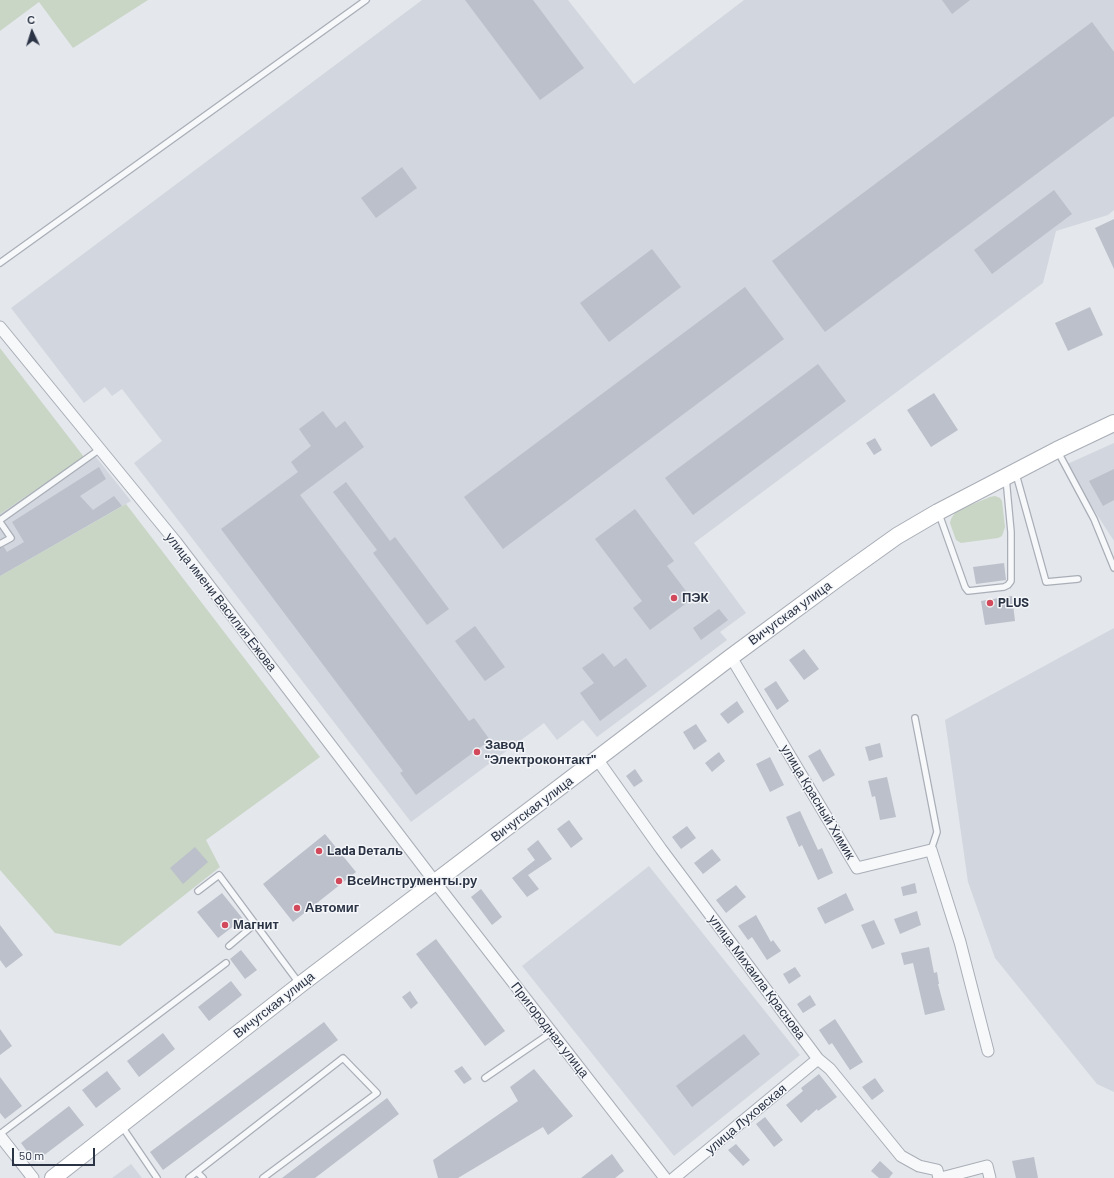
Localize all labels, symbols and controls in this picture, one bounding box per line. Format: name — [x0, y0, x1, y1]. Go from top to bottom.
north arrow — [12, 12, 52, 52]
text: С — [27, 13, 36, 26]
street label: улица имени Василия Ежова — [162, 530, 280, 674]
street label: Вичугская улица — [745, 578, 835, 648]
place label: ПЭК — [682, 590, 709, 606]
marker: ПЭК — [669, 593, 679, 603]
place label: PLUS — [998, 595, 1029, 611]
marker: PLUS — [985, 598, 995, 608]
place label: Завод "Электроконтакт" — [485, 737, 596, 768]
street label: улица Красный Химик — [778, 742, 858, 862]
marker: Завод "Электроконтакт" — [472, 747, 482, 757]
street label: Вичугская улица — [488, 773, 576, 845]
place label: Lada Dеталь — [327, 843, 403, 859]
marker: Lada Dеталь — [314, 846, 324, 856]
place label: ВсеИнструменты.ру — [347, 873, 477, 889]
marker: ВсеИнструменты.ру — [334, 876, 344, 886]
place label: Автомиг — [305, 900, 359, 916]
marker: Автомиг — [292, 903, 302, 913]
street label: улица Михаила Краснова — [705, 912, 809, 1042]
place label: Магнит — [233, 917, 279, 933]
marker: Магнит — [220, 920, 230, 930]
street label: Вичугская улица — [230, 968, 318, 1042]
street label: Пригородная улица — [508, 979, 592, 1081]
street label: улица Луховская — [702, 1081, 790, 1157]
scale bar — [14, 1140, 97, 1166]
text: 50 m — [19, 1148, 44, 1162]

